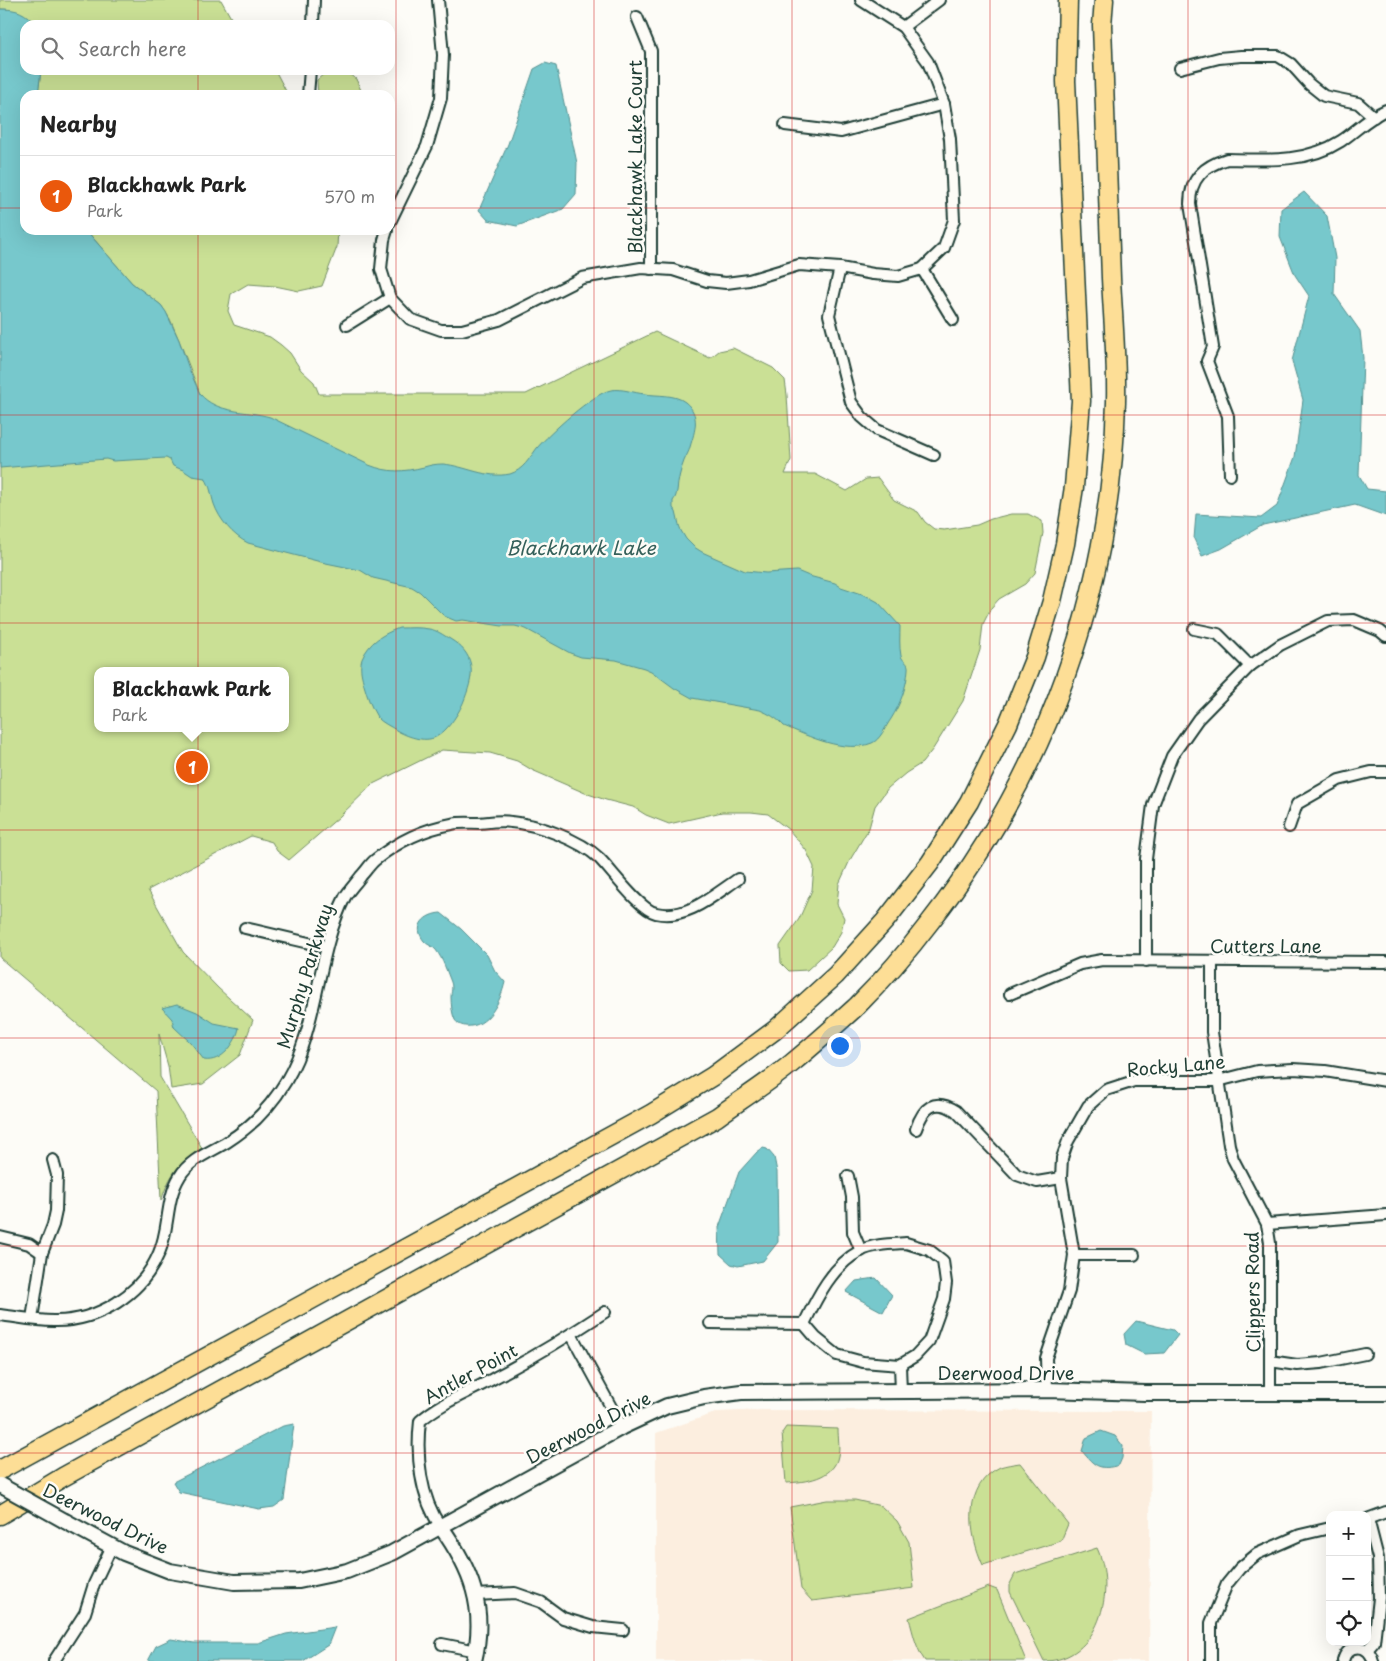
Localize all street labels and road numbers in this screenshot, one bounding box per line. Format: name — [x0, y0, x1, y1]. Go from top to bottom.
street label: Blackhawk Lake Court — [621, 60, 648, 254]
street label: Murphy Parkway — [269, 900, 339, 1052]
street label: Cutters Lane — [1210, 932, 1322, 959]
street label: Rocky Lane — [1126, 1047, 1226, 1083]
street label: Clippers Road — [1237, 1231, 1267, 1353]
street label: Antler Point — [418, 1336, 522, 1410]
street label: Deerwood Drive — [938, 1359, 1074, 1386]
street label: Deerwood Drive — [521, 1384, 655, 1470]
street label: Deerwood Drive — [39, 1476, 173, 1560]

